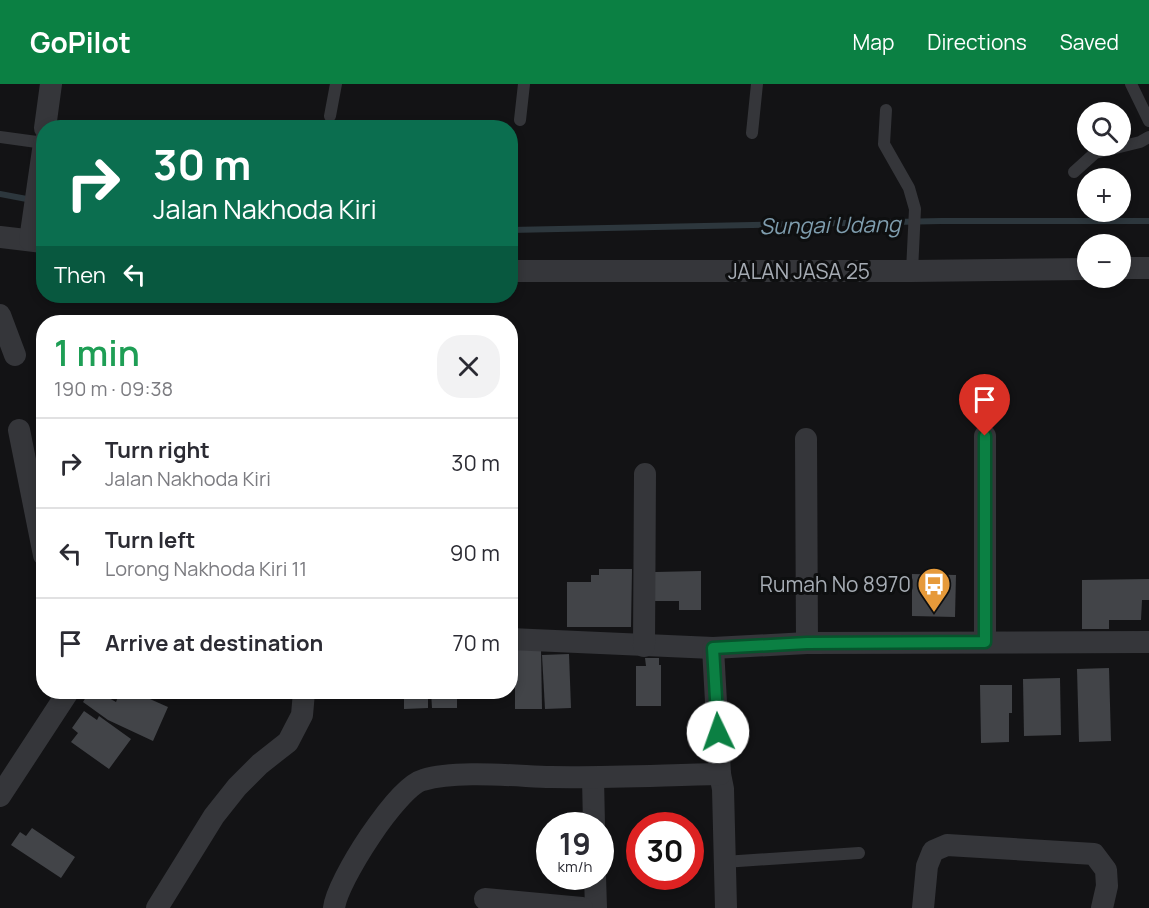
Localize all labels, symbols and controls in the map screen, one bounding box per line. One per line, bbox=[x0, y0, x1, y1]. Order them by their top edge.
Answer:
text: GoPilot bbox=[30, 23, 131, 61]
text: Map bbox=[853, 28, 894, 56]
text: Directions bbox=[927, 28, 1027, 56]
text: Saved bbox=[1060, 28, 1119, 56]
map controls bbox=[1077, 102, 1131, 288]
button: search bbox=[1077, 102, 1131, 156]
text: 30 m bbox=[153, 135, 251, 193]
icon: right bbox=[54, 144, 132, 222]
button: + bbox=[1077, 168, 1131, 222]
text: Jalan Nakhoda Kiri bbox=[153, 190, 377, 227]
water label: Sungai Udang bbox=[759, 209, 903, 241]
button: − bbox=[1077, 234, 1131, 288]
street label: JALAN JASA 25 bbox=[728, 257, 870, 285]
icon: left bbox=[118, 258, 151, 291]
text: Then bbox=[54, 260, 106, 290]
text: 1 min bbox=[54, 328, 140, 377]
button: close bbox=[437, 335, 500, 398]
pin bbox=[959, 374, 1010, 436]
text: 190 m · 09:38 bbox=[54, 375, 173, 402]
icon: arrive bbox=[968, 383, 1001, 416]
text: Turn right bbox=[105, 435, 210, 465]
icon: right bbox=[54, 447, 87, 480]
text: 30 m bbox=[451, 448, 500, 478]
text: Jalan Nakhoda Kiri bbox=[105, 465, 271, 492]
text: Turn left bbox=[105, 525, 195, 555]
icon: left bbox=[54, 537, 87, 570]
text: 90 m bbox=[450, 538, 500, 568]
text: Lorong Nakhoda Kiri 11 bbox=[105, 555, 307, 582]
bus stop icon: Rumah No 8970 bbox=[916, 566, 952, 613]
place label: Rumah No 8970 bbox=[760, 570, 911, 598]
icon: arrive bbox=[54, 627, 87, 660]
text: Arrive at destination bbox=[105, 628, 323, 658]
text: 70 m bbox=[452, 628, 500, 658]
position arrow bbox=[686, 700, 750, 764]
speed limit sign: 30 bbox=[626, 812, 704, 890]
text: 19 bbox=[559, 823, 591, 864]
text: km/h bbox=[558, 856, 592, 877]

